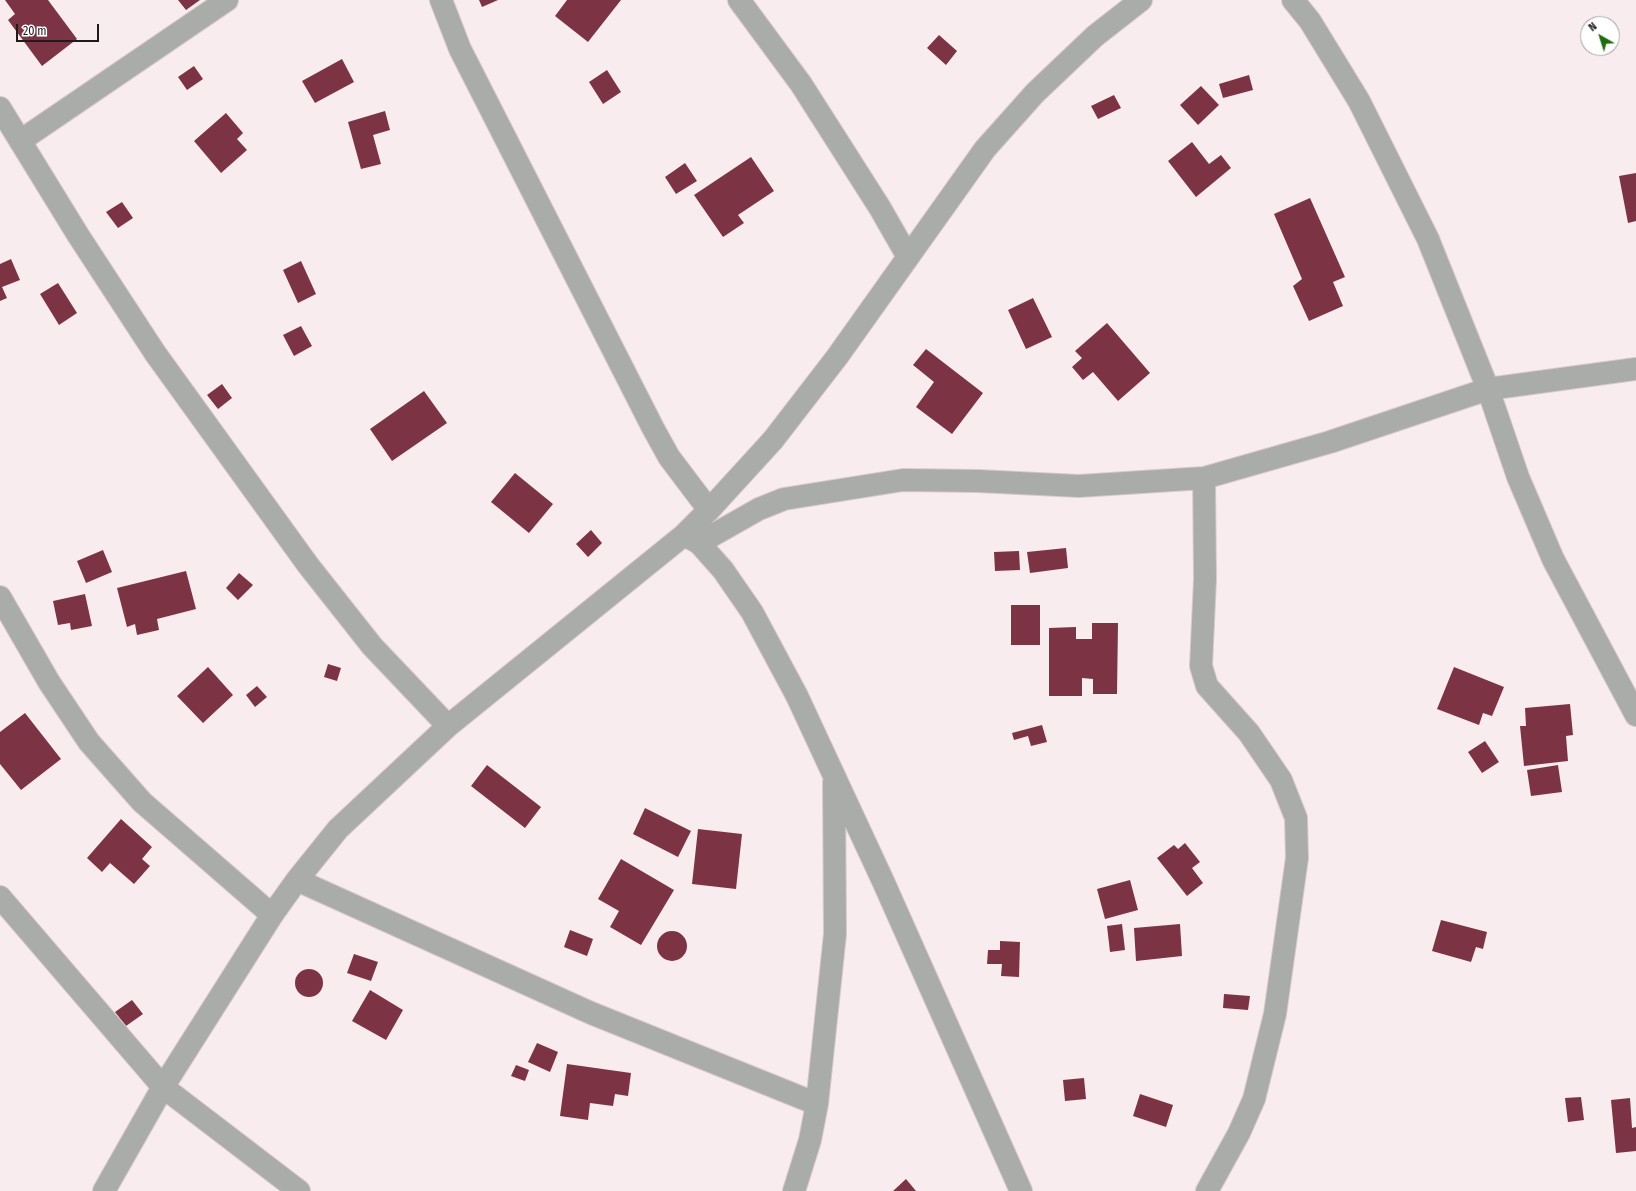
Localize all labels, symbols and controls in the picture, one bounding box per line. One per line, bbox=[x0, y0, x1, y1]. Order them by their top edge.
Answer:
scale bar bbox=[18, 16, 101, 42]
north arrow bbox=[1580, 16, 1620, 56]
text: N bbox=[1586, 20, 1599, 34]
text: 20 m bbox=[23, 24, 47, 38]

